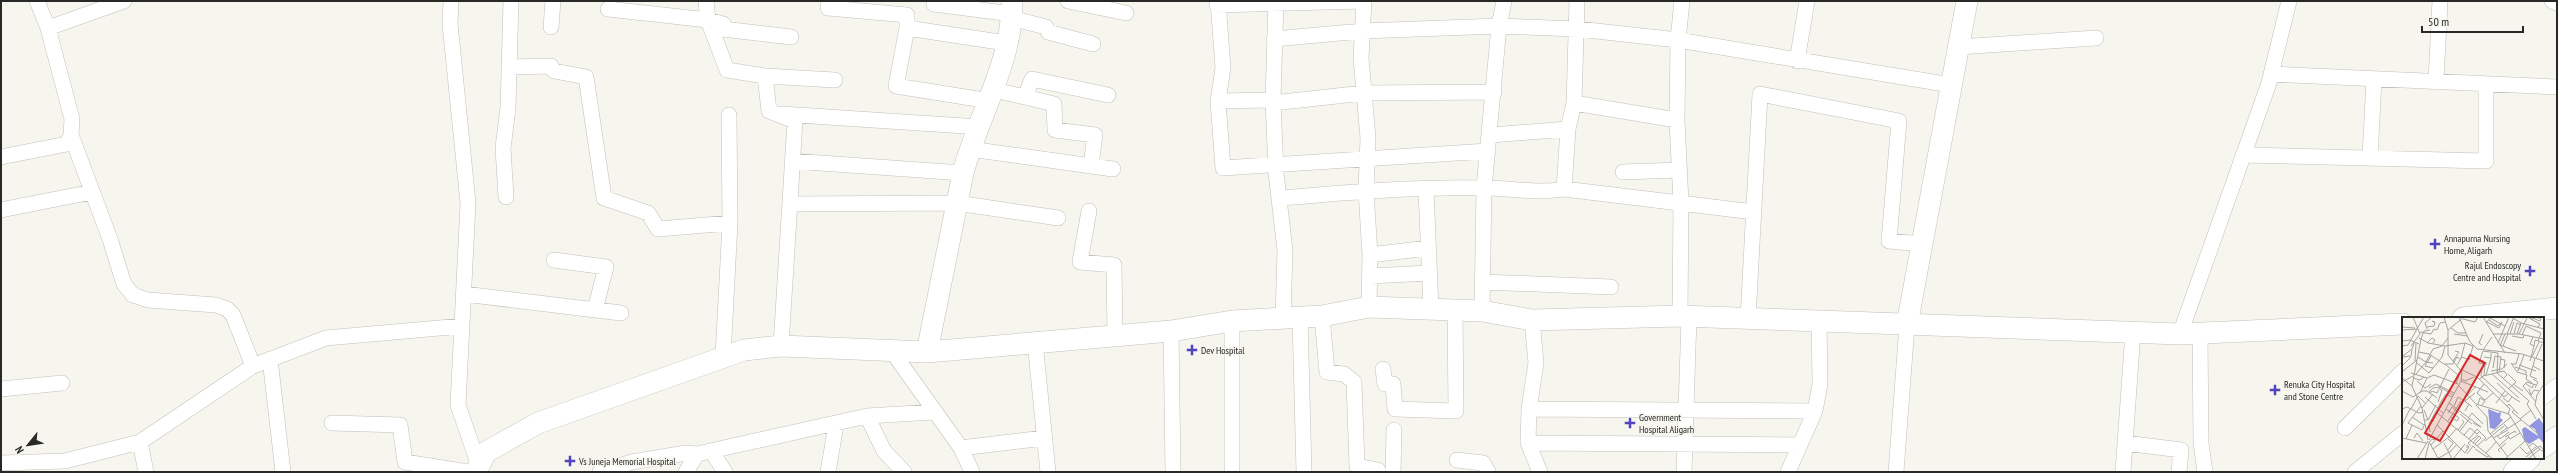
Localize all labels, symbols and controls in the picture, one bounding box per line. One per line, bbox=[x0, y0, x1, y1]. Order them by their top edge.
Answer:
scale bar bbox=[2422, 8, 2523, 34]
text: 50 m bbox=[2428, 14, 2449, 29]
place label: Annapurna Nursing Home, Aligarh bbox=[2444, 232, 2510, 257]
marker: Annapurna Nursing Home, Aligarh bbox=[2429, 238, 2441, 250]
place label: Rajul Endoscopy Centre and Hospital bbox=[2453, 259, 2522, 284]
marker: Rajul Endoscopy Centre and Hospital bbox=[2524, 265, 2536, 277]
inset map bbox=[2402, 317, 2544, 459]
marker: Dev Hospital bbox=[1186, 344, 1198, 356]
place label: Dev Hospital bbox=[1201, 344, 1245, 357]
place label: Renuka City Hospital and Stone Centre bbox=[2284, 378, 2356, 403]
marker: Renuka City Hospital and Stone Centre bbox=[2269, 384, 2281, 396]
place label: Government Hospital Aligarh bbox=[1639, 411, 1694, 436]
marker: Government Hospital Aligarh bbox=[1624, 417, 1636, 429]
north arrow bbox=[8, 425, 48, 465]
text: N bbox=[12, 444, 27, 456]
marker: Vs Juneja Memorial Hospital bbox=[564, 455, 576, 467]
place label: Vs Juneja Memorial Hospital bbox=[578, 455, 676, 468]

